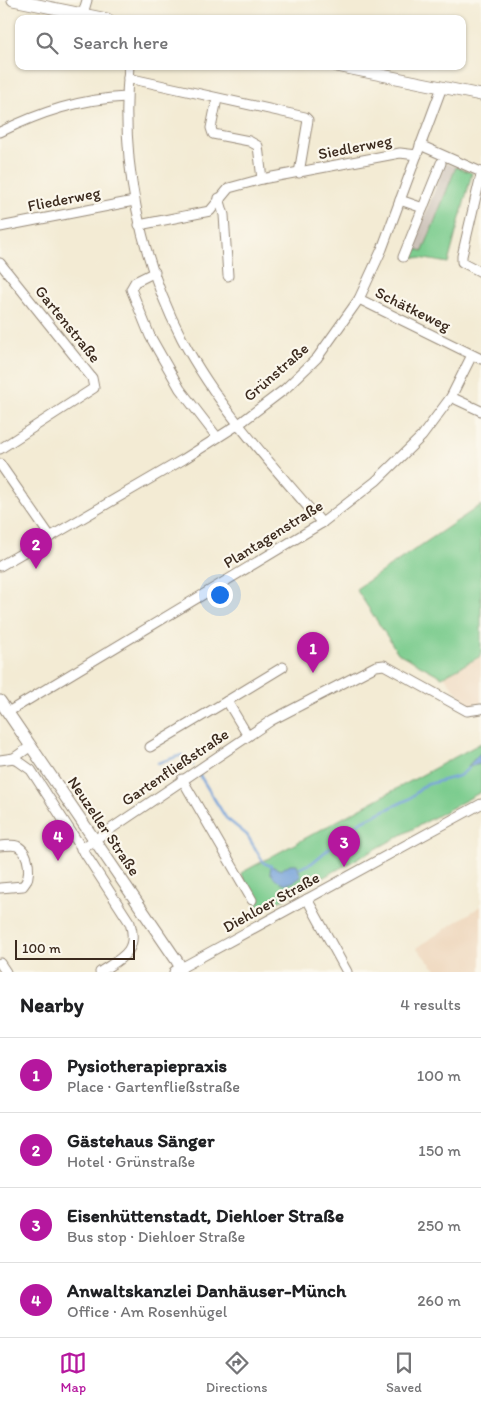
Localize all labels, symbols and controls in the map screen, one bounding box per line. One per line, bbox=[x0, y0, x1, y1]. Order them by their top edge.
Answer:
search box bbox=[15, 15, 466, 70]
icon: search bbox=[33, 29, 61, 57]
text: Search here bbox=[73, 31, 168, 54]
street label: Siedlerweg bbox=[316, 130, 394, 163]
street label: Fliederweg bbox=[26, 182, 103, 215]
street label: Gartenstraße bbox=[31, 282, 105, 366]
street label: Schätkeweg bbox=[372, 283, 454, 336]
street label: Grünstraße bbox=[240, 339, 312, 405]
street label: Plantagenstraße bbox=[220, 496, 326, 572]
pin: 2 bbox=[20, 528, 52, 569]
your location bbox=[207, 582, 233, 608]
pin: 1 bbox=[297, 632, 329, 673]
street label: Gartenfließstraße bbox=[118, 724, 232, 810]
street label: Neuzeller Straße bbox=[64, 773, 144, 879]
pin: 4 bbox=[42, 820, 74, 861]
pin: 3 bbox=[328, 826, 360, 867]
street label: Diehloer Straße bbox=[219, 867, 323, 936]
scale bar bbox=[15, 937, 135, 960]
text: 100 m bbox=[22, 940, 61, 957]
text: Nearby bbox=[20, 992, 84, 1017]
text: 4 results bbox=[400, 995, 461, 1014]
text: Pysiotherapiepraxis bbox=[67, 1054, 227, 1077]
text: 1 bbox=[32, 1066, 40, 1085]
text: 100 m bbox=[417, 1066, 461, 1085]
text: Place · Gartenfließstraße bbox=[67, 1077, 240, 1096]
text: Gästehaus Sänger bbox=[67, 1129, 214, 1152]
text: 2 bbox=[32, 1141, 40, 1160]
text: 150 m bbox=[418, 1141, 461, 1160]
text: Hotel · Grünstraße bbox=[67, 1152, 195, 1171]
text: Eisenhüttenstadt, Diehloer Straße bbox=[67, 1204, 344, 1227]
text: 3 bbox=[32, 1216, 40, 1235]
text: 250 m bbox=[417, 1216, 461, 1235]
text: Bus stop · Diehloer Straße bbox=[67, 1227, 245, 1246]
text: Anwaltskanzlei Danhäuser-Münch bbox=[67, 1279, 346, 1302]
text: 4 bbox=[31, 1291, 41, 1310]
text: 260 m bbox=[417, 1291, 461, 1310]
text: Office · Am Rosenhügel bbox=[67, 1302, 227, 1321]
tab: Map bbox=[59, 1349, 87, 1396]
tab: Directions bbox=[206, 1349, 267, 1396]
tab: Saved bbox=[386, 1349, 422, 1396]

